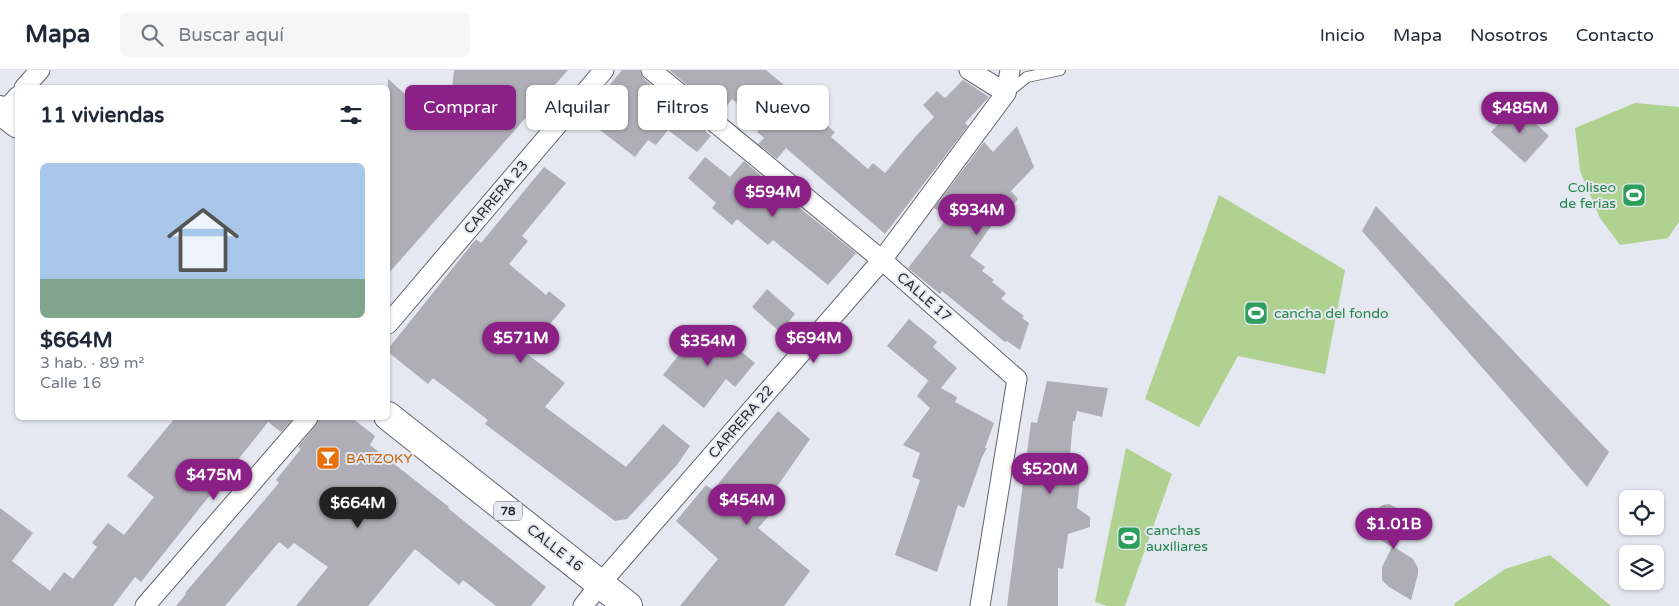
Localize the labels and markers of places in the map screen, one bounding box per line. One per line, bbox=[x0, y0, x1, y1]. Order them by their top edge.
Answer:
pin: $485M bbox=[1485, 92, 1555, 134]
pin: $594M bbox=[738, 176, 808, 218]
place label: Coliseo de ferias bbox=[1559, 179, 1616, 212]
sports icon: Coliseo de ferias bbox=[1621, 182, 1647, 208]
pin: $934M bbox=[942, 194, 1012, 236]
sports icon: cancha del fondo bbox=[1243, 300, 1269, 326]
place label: cancha del fondo bbox=[1274, 305, 1389, 322]
pin: $571M bbox=[486, 322, 556, 364]
pin: $694M bbox=[779, 322, 849, 364]
pin: $354M bbox=[673, 324, 743, 367]
bar icon: BATZOKY bbox=[315, 445, 341, 471]
place label: BATZOKY bbox=[346, 450, 412, 467]
pin: $520M bbox=[1015, 452, 1085, 495]
pin: $475M bbox=[179, 458, 249, 501]
pin: $454M bbox=[712, 484, 782, 526]
pin: $664M bbox=[323, 486, 393, 529]
pin: $1.01B bbox=[1353, 508, 1435, 550]
place label: canchas auxiliares bbox=[1146, 522, 1208, 555]
sports icon: canchas auxiliares bbox=[1116, 525, 1142, 551]

